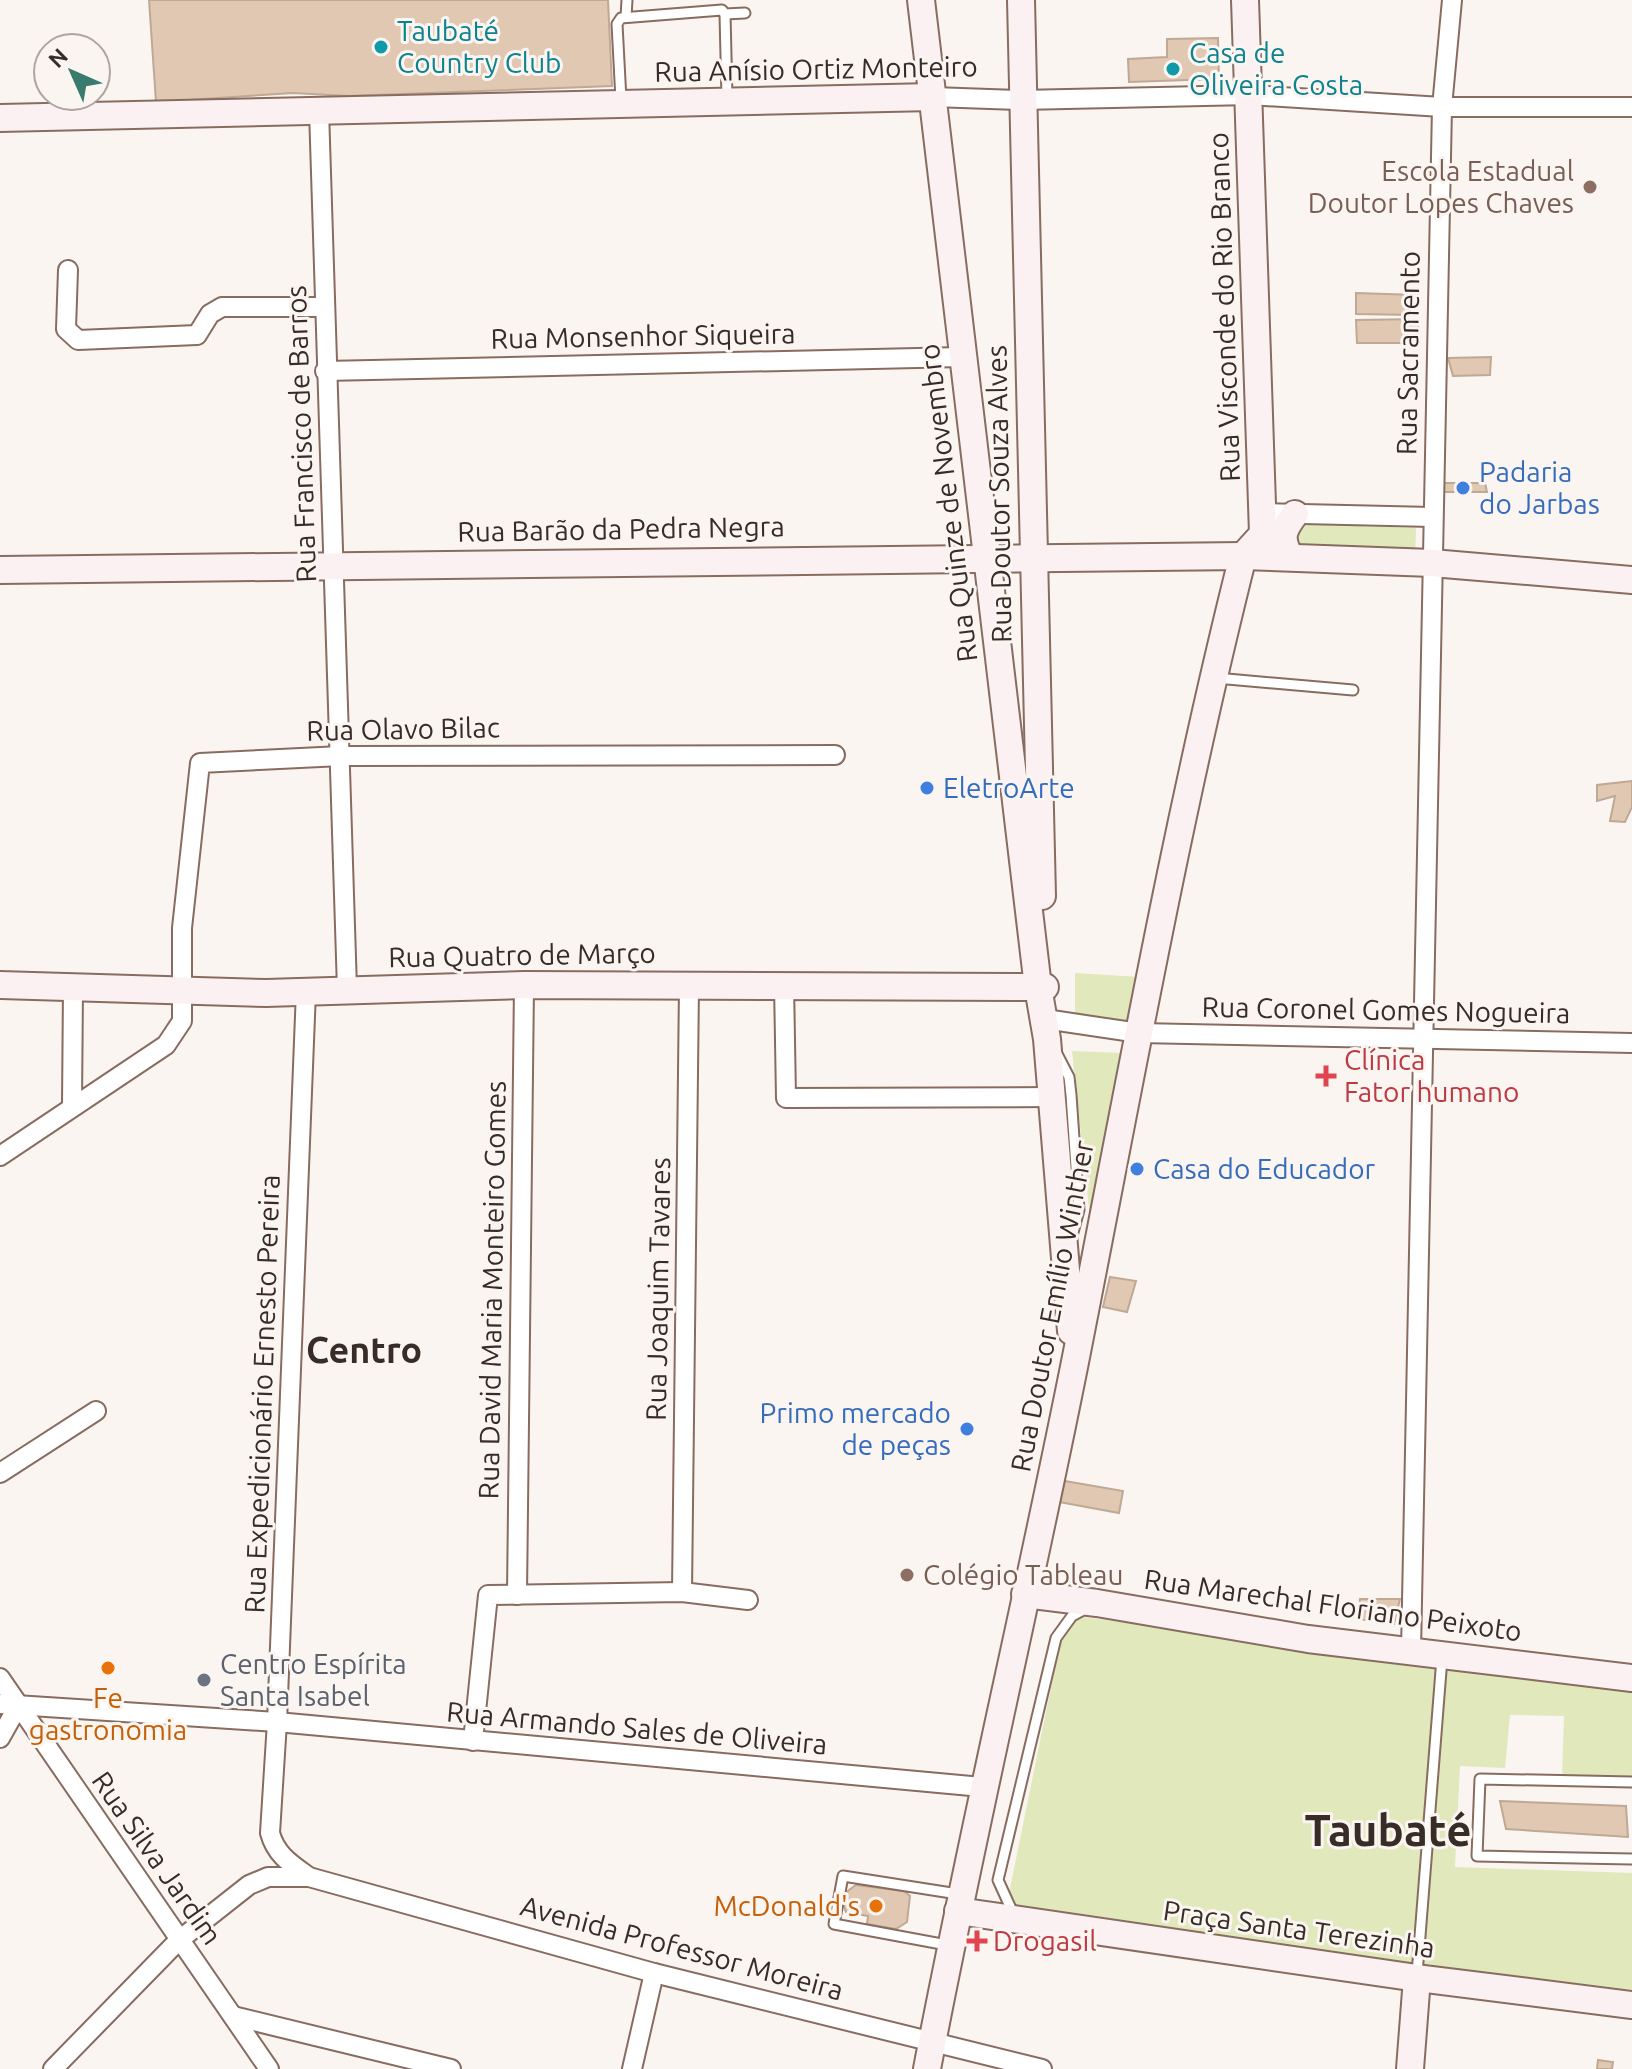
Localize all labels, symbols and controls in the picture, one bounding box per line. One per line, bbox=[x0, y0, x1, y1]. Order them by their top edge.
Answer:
place label: Taubaté Country Club bbox=[397, 15, 562, 78]
north arrow bbox=[32, 32, 112, 112]
place label: Casa de Oliveira Costa bbox=[1189, 37, 1363, 100]
marker: Taubaté Country Club bbox=[372, 38, 390, 56]
text: N bbox=[43, 43, 72, 72]
street label: Rua Anísio Ortiz Monteiro bbox=[654, 50, 978, 87]
marker: Casa de Oliveira Costa bbox=[1164, 60, 1182, 78]
street label: Rua Visconde do Rio Branco bbox=[1202, 132, 1245, 482]
place label: Escola Estadual Doutor Lopes Chaves bbox=[1308, 155, 1574, 218]
marker: Escola Estadual Doutor Lopes Chaves bbox=[1581, 178, 1599, 196]
street label: Rua Sacramento bbox=[1390, 251, 1425, 455]
street label: Rua Francisco de Barros bbox=[280, 285, 321, 583]
street label: Rua Monsenhor Siqueira bbox=[490, 317, 796, 354]
street label: Rua Quinze de Novembro bbox=[913, 342, 982, 664]
street label: Rua Doutor Souza Alves bbox=[980, 345, 1017, 643]
place label: Padaria do Jarbas bbox=[1479, 456, 1600, 519]
marker: Padaria do Jarbas bbox=[1454, 479, 1472, 497]
street label: Rua Barão da Pedra Negra bbox=[457, 510, 785, 547]
street label: Rua Olavo Bilac bbox=[306, 711, 500, 746]
place label: EletroArte bbox=[943, 772, 1075, 803]
marker: EletroArte bbox=[918, 779, 936, 797]
street label: Rua Quatro de Março bbox=[388, 937, 656, 972]
street label: Rua Coronel Gomes Nogueira bbox=[1201, 991, 1571, 1028]
place label: Clínica Fator humano bbox=[1344, 1044, 1519, 1107]
marker: Clínica Fator humano bbox=[1315, 1065, 1337, 1087]
street label: Rua David Maria Monteiro Gomes bbox=[472, 1080, 511, 1500]
street label: Rua Doutor Emílio Winther bbox=[1004, 1137, 1099, 1474]
place label: Casa do Educador bbox=[1153, 1153, 1376, 1184]
street label: Rua Joaquim Tavares bbox=[640, 1157, 675, 1421]
marker: Casa do Educador bbox=[1128, 1160, 1146, 1178]
street label: Rua Expedicionário Ernesto Pereira bbox=[238, 1174, 285, 1614]
district label: Centro bbox=[306, 1329, 422, 1370]
place label: Primo mercado de peças bbox=[760, 1397, 951, 1460]
marker: Primo mercado de peças bbox=[958, 1420, 976, 1438]
place label: Colégio Tableau bbox=[923, 1559, 1123, 1590]
street label: Rua Marechal Floriano Peixoto bbox=[1142, 1563, 1524, 1646]
marker: Colégio Tableau bbox=[898, 1566, 916, 1584]
place label: Centro Espírita Santa Isabel bbox=[220, 1648, 407, 1711]
marker: Fe gastronomia bbox=[99, 1659, 117, 1677]
marker: Centro Espírita Santa Isabel bbox=[195, 1671, 213, 1689]
place label: Fe gastronomia bbox=[29, 1682, 187, 1745]
street label: Rua Armando Sales de Oliveira bbox=[445, 1695, 829, 1760]
street label: Rua Silva Jardim bbox=[86, 1765, 228, 1950]
district label: Taubaté bbox=[1304, 1805, 1472, 1854]
street label: Avenida Professor Moreira bbox=[517, 1889, 847, 2006]
place label: McDonald's bbox=[714, 1890, 860, 1921]
street label: Praça Santa Terezinha bbox=[1161, 1894, 1437, 1963]
marker: McDonald's bbox=[867, 1897, 885, 1915]
place label: Drogasil bbox=[993, 1925, 1097, 1956]
marker: Drogasil bbox=[968, 1932, 986, 1950]

